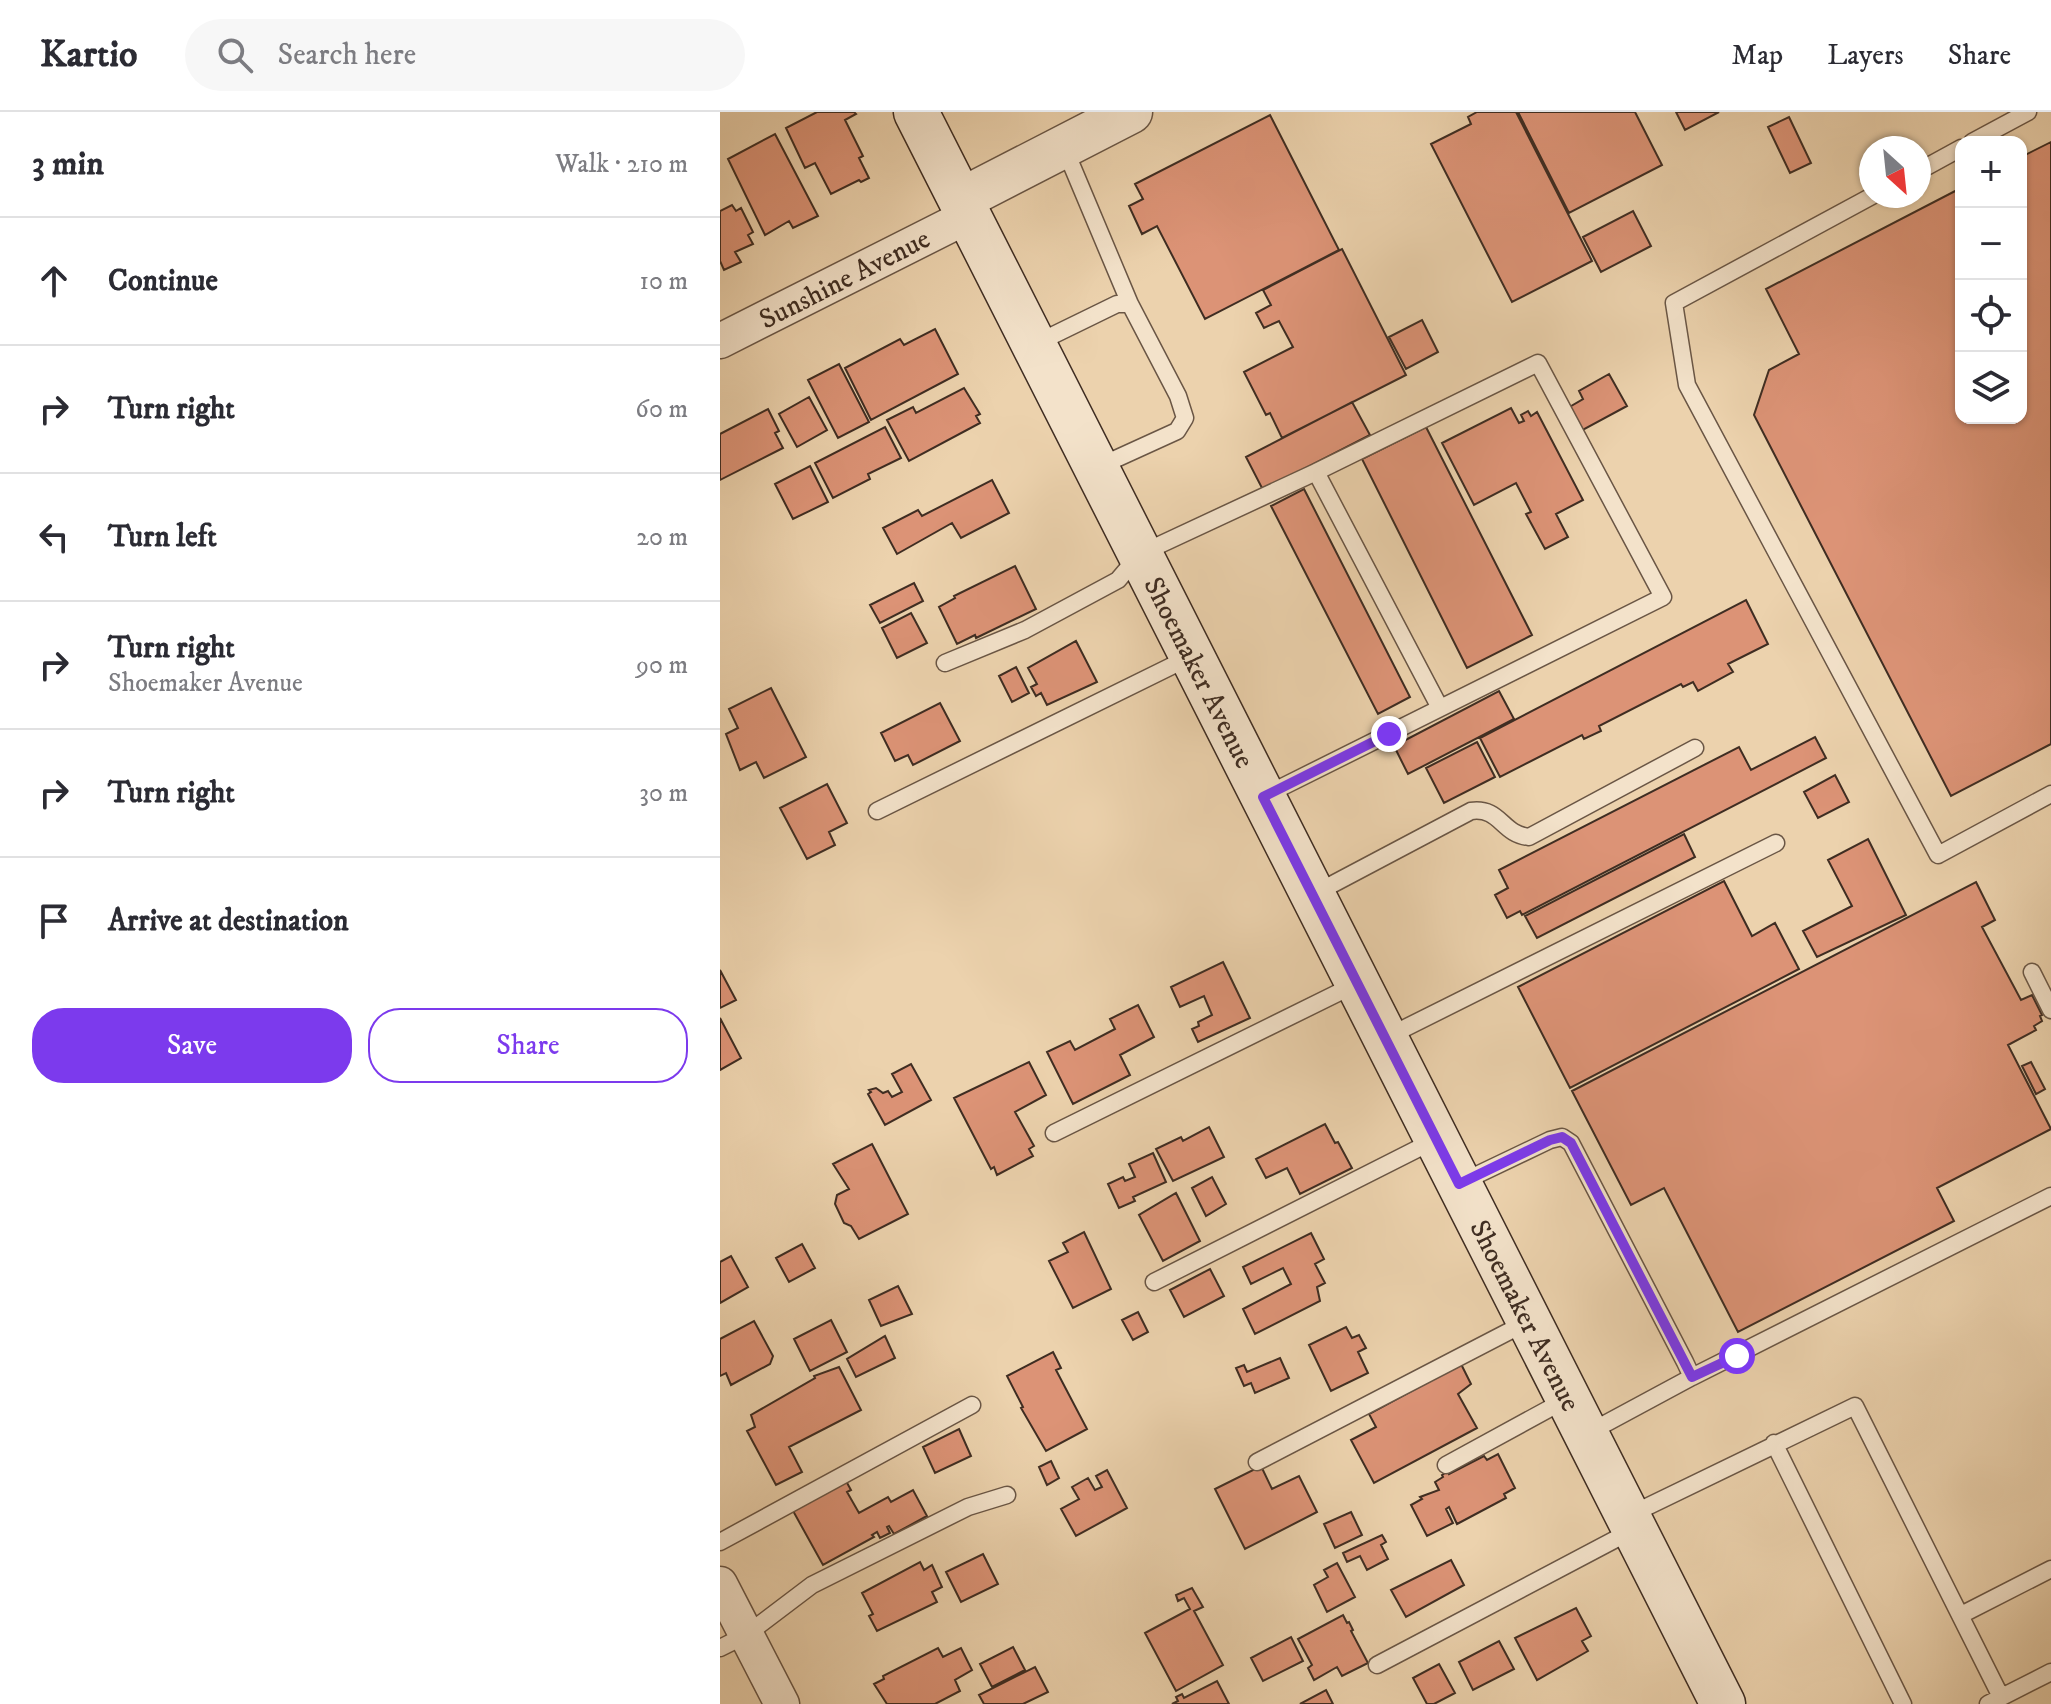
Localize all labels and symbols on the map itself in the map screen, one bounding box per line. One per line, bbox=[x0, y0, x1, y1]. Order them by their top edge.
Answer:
north arrow bbox=[1859, 136, 1931, 208]
street label: Sunshine Avenue bbox=[753, 221, 936, 337]
street label: Shoemaker Avenue bbox=[1135, 571, 1262, 774]
route end bbox=[1371, 716, 1407, 752]
street label: Shoemaker Avenue bbox=[1461, 1214, 1588, 1417]
route start bbox=[1719, 1338, 1755, 1374]

